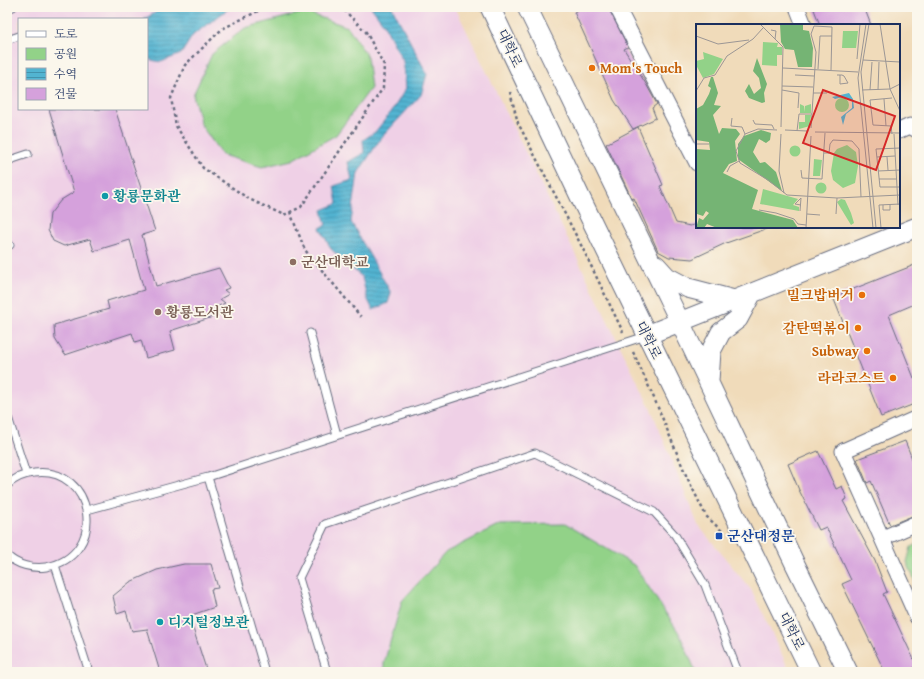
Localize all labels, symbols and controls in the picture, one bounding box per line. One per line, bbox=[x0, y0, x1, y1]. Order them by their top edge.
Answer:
legend bbox=[18, 18, 148, 110]
inset map bbox=[696, 24, 900, 228]
text: 도로 bbox=[54, 25, 78, 42]
street label: 대학로 bbox=[492, 25, 528, 71]
text: 공원 bbox=[54, 45, 77, 62]
place label: Mom's Touch bbox=[600, 58, 683, 78]
marker: Mom's Touch bbox=[587, 63, 597, 73]
text: 수역 bbox=[54, 65, 77, 82]
text: 건물 bbox=[54, 85, 78, 102]
place label: 황룡문화관 bbox=[113, 186, 181, 206]
marker: 황룡문화관 bbox=[100, 191, 110, 201]
place label: 군산대학교 bbox=[301, 252, 369, 272]
marker: 군산대학교 bbox=[288, 257, 298, 267]
place label: 밀크밥버거 bbox=[786, 285, 854, 305]
marker: 밀크밥버거 bbox=[857, 290, 867, 300]
place label: 황룡도서관 bbox=[166, 302, 234, 322]
marker: 황룡도서관 bbox=[153, 307, 163, 317]
street label: 대학로 bbox=[631, 317, 667, 363]
place label: 감탄떡볶이 bbox=[782, 318, 850, 338]
marker: 감탄떡볶이 bbox=[853, 323, 863, 333]
place label: Subway bbox=[812, 341, 860, 361]
marker: Subway bbox=[862, 346, 872, 356]
place label: 라라코스트 bbox=[817, 368, 885, 388]
marker: 라라코스트 bbox=[888, 373, 898, 383]
place label: 군산대정문 bbox=[727, 526, 795, 546]
marker: 군산대정문 bbox=[714, 531, 724, 541]
street label: 대학로 bbox=[774, 608, 810, 654]
place label: 디지털정보관 bbox=[168, 612, 250, 632]
marker: 디지털정보관 bbox=[155, 617, 165, 627]

